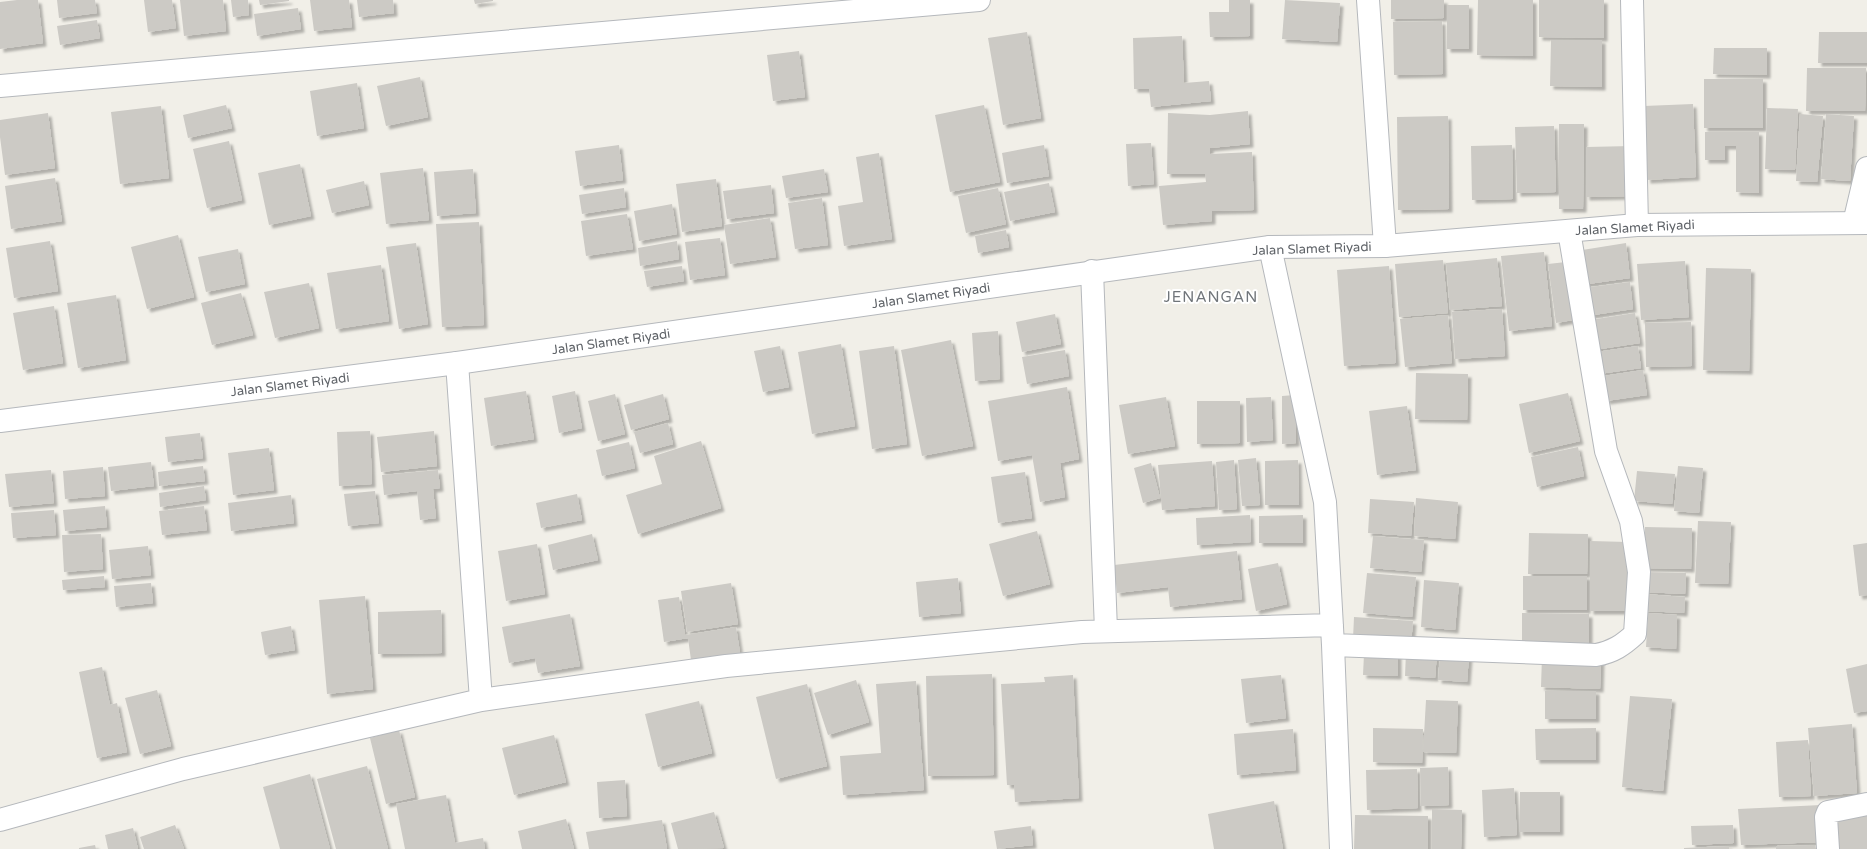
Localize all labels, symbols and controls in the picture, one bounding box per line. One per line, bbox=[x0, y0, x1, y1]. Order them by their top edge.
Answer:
street label: Jalan Slamet Riyadi bbox=[1575, 217, 1695, 239]
street label: Jalan Slamet Riyadi bbox=[1252, 239, 1372, 259]
street label: Jalan Slamet Riyadi bbox=[871, 280, 991, 312]
district label: JENANGAN bbox=[1164, 288, 1258, 306]
street label: Jalan Slamet Riyadi bbox=[551, 326, 671, 358]
street label: Jalan Slamet Riyadi bbox=[230, 370, 350, 400]

